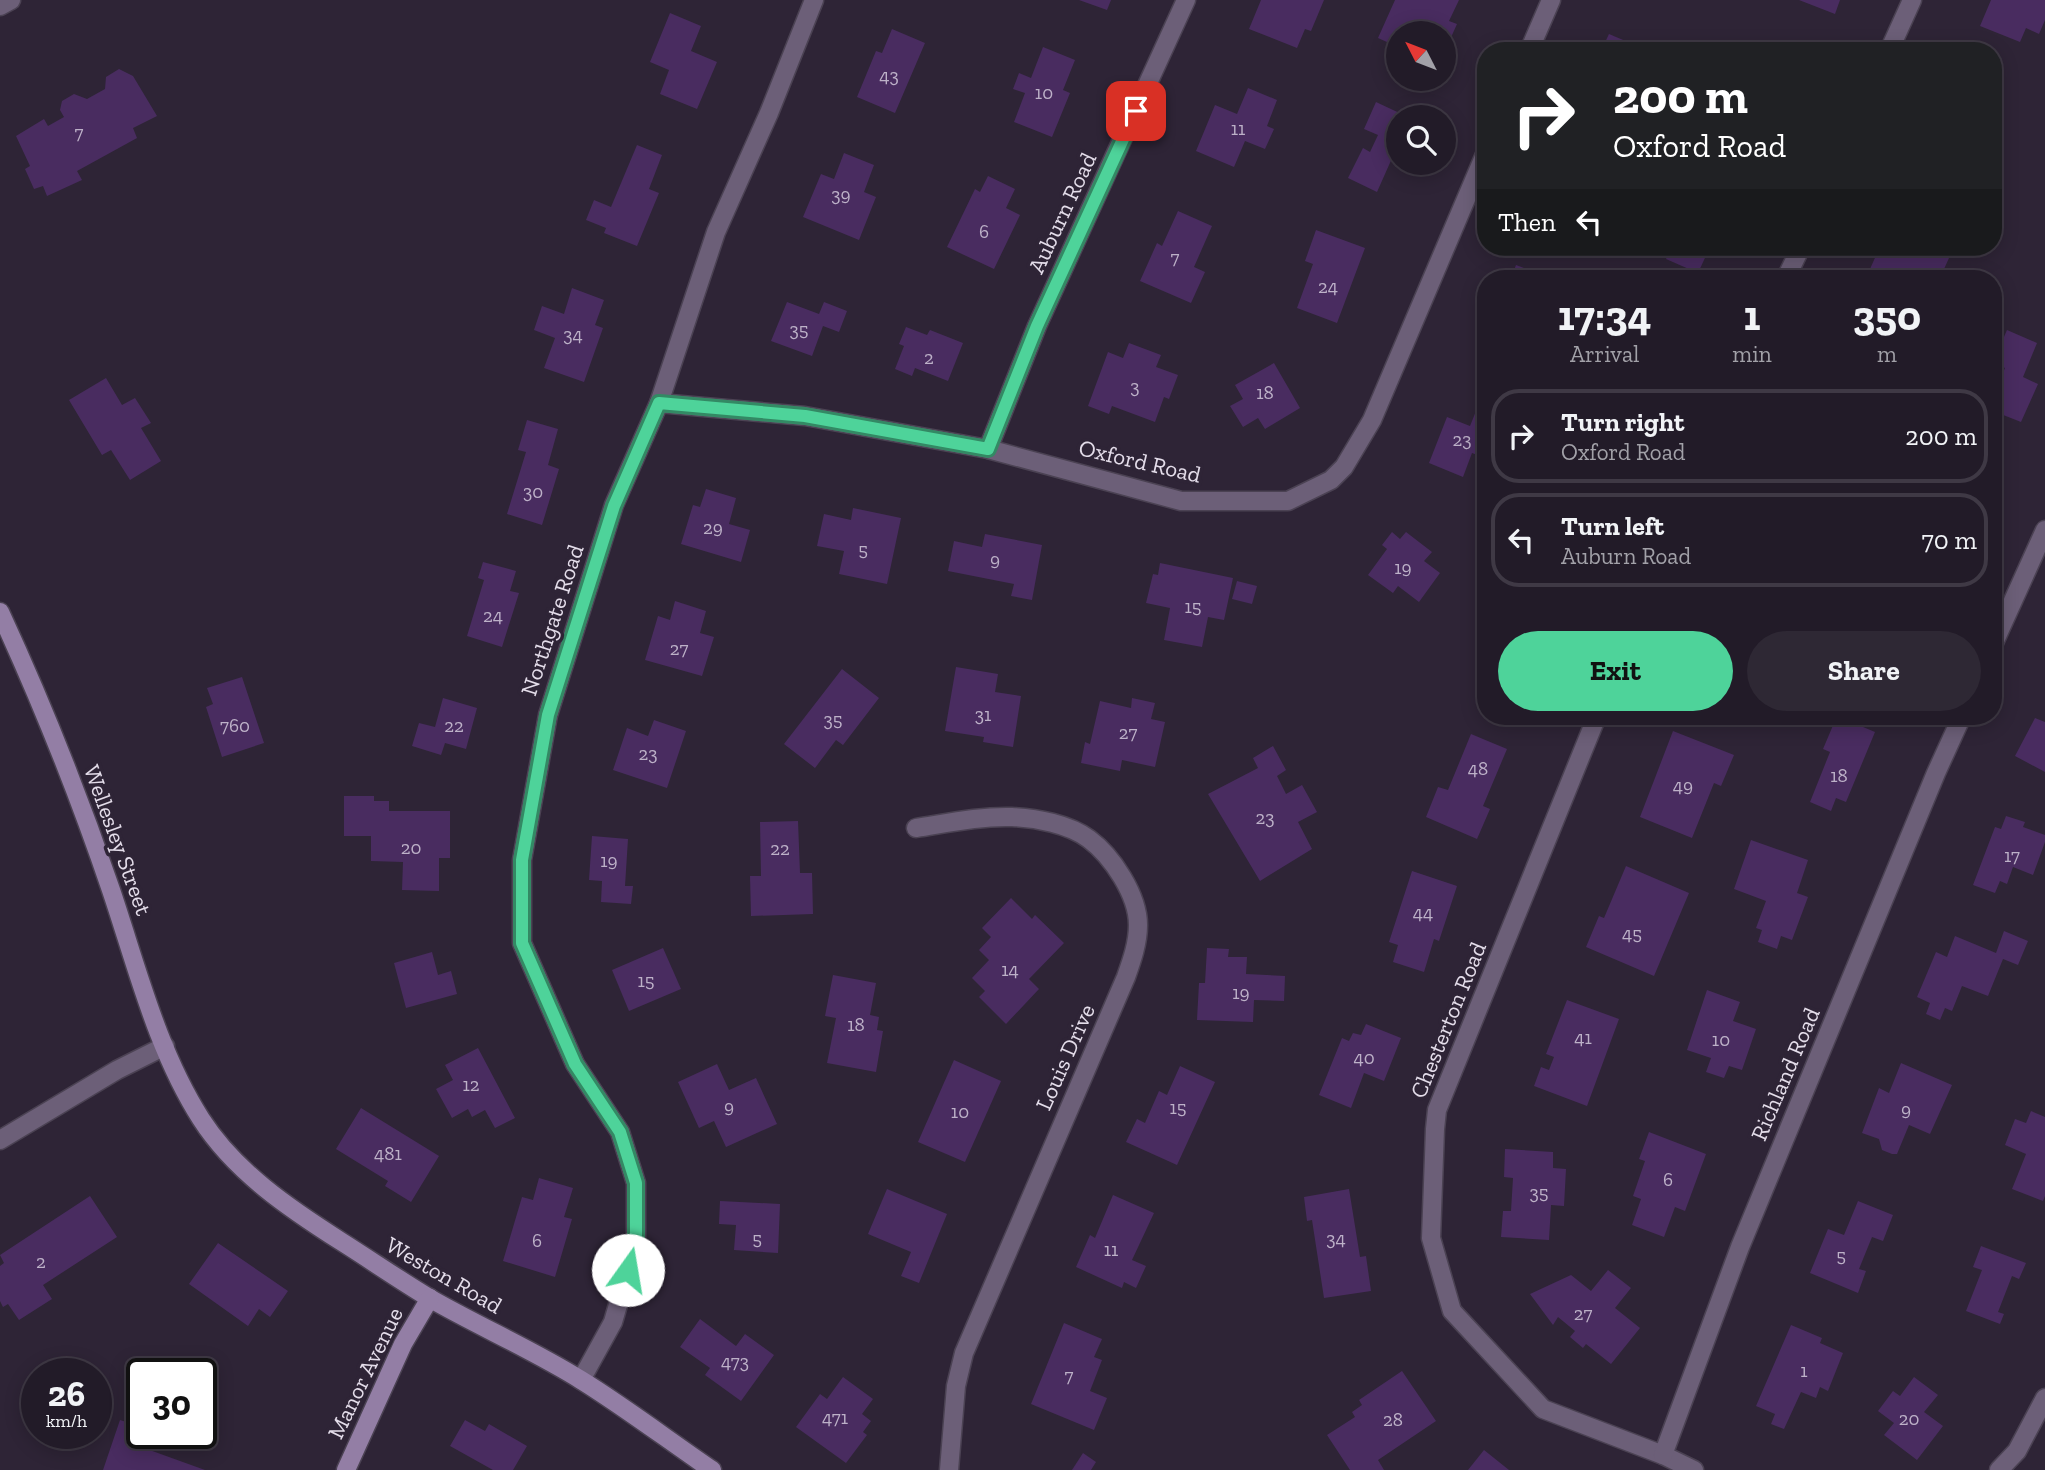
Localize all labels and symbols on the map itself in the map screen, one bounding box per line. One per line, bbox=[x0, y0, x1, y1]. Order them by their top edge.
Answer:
north arrow bbox=[1386, 21, 1456, 91]
house number: 43 bbox=[879, 64, 899, 87]
house number: 10 bbox=[1035, 81, 1053, 104]
pin bbox=[1106, 81, 1166, 141]
house number: 11 bbox=[1231, 117, 1245, 140]
house number: 7 bbox=[75, 121, 84, 144]
street label: Auburn Road bbox=[1022, 148, 1102, 278]
house number: 39 bbox=[831, 183, 851, 206]
house number: 6 bbox=[979, 220, 989, 243]
house number: 7 bbox=[1171, 246, 1180, 269]
house number: 24 bbox=[1318, 275, 1338, 298]
house number: 35 bbox=[789, 318, 809, 341]
house number: 34 bbox=[563, 323, 583, 346]
house number: 2 bbox=[924, 346, 934, 369]
house number: 3 bbox=[1130, 375, 1140, 398]
house number: 18 bbox=[1256, 381, 1274, 404]
house number: 23 bbox=[1452, 428, 1472, 451]
street label: Oxford Road bbox=[1076, 433, 1204, 489]
house number: 30 bbox=[523, 480, 543, 503]
house number: 29 bbox=[703, 516, 723, 539]
house number: 5 bbox=[858, 538, 868, 561]
street label: Northgate Road bbox=[514, 541, 590, 699]
house number: 9 bbox=[990, 548, 1000, 571]
house number: 19 bbox=[1394, 556, 1412, 579]
house number: 15 bbox=[1184, 595, 1202, 618]
house number: 24 bbox=[483, 604, 503, 627]
house number: 27 bbox=[670, 637, 688, 660]
house number: 31 bbox=[975, 703, 991, 726]
house number: 35 bbox=[823, 708, 843, 731]
house number: 760 bbox=[220, 714, 250, 737]
house number: 22 bbox=[444, 714, 464, 737]
house number: 27 bbox=[1119, 721, 1137, 744]
house number: 23 bbox=[638, 742, 658, 765]
house number: 48 bbox=[1468, 757, 1488, 780]
street label: Wellesley Street bbox=[78, 761, 158, 919]
house number: 18 bbox=[1830, 764, 1848, 787]
house number: 49 bbox=[1673, 774, 1693, 797]
house number: 23 bbox=[1255, 806, 1275, 829]
house number: 20 bbox=[401, 836, 421, 859]
house number: 22 bbox=[770, 837, 790, 860]
house number: 17 bbox=[2004, 844, 2020, 867]
house number: 19 bbox=[600, 849, 618, 872]
house number: 44 bbox=[1413, 901, 1433, 924]
house number: 45 bbox=[1622, 922, 1642, 945]
street label: Chesterton Road bbox=[1404, 938, 1492, 1102]
house number: 14 bbox=[1001, 958, 1019, 981]
house number: 15 bbox=[637, 969, 655, 992]
house number: 19 bbox=[1232, 981, 1250, 1004]
street label: Louis Drive bbox=[1029, 1000, 1101, 1114]
street label: Richland Road bbox=[1744, 1003, 1826, 1145]
house number: 18 bbox=[847, 1013, 865, 1036]
house number: 41 bbox=[1574, 1026, 1592, 1049]
house number: 10 bbox=[1712, 1028, 1730, 1051]
house number: 40 bbox=[1353, 1046, 1375, 1069]
house number: 12 bbox=[462, 1073, 480, 1096]
house number: 9 bbox=[724, 1095, 734, 1118]
house number: 15 bbox=[1169, 1096, 1187, 1119]
house number: 9 bbox=[1901, 1098, 1911, 1121]
house number: 10 bbox=[951, 1100, 969, 1123]
house number: 481 bbox=[374, 1142, 402, 1165]
house number: 6 bbox=[1663, 1168, 1673, 1191]
house number: 35 bbox=[1529, 1181, 1549, 1204]
house number: 5 bbox=[752, 1227, 762, 1250]
house number: 34 bbox=[1326, 1227, 1346, 1250]
house number: 6 bbox=[532, 1229, 542, 1252]
street label: Weston Road bbox=[381, 1231, 507, 1320]
position arrow bbox=[591, 1233, 665, 1307]
house number: 11 bbox=[1104, 1238, 1118, 1261]
house number: 5 bbox=[1836, 1244, 1846, 1267]
house number: 2 bbox=[36, 1250, 46, 1273]
house number: 27 bbox=[1574, 1302, 1592, 1325]
street label: Manor Avenue bbox=[321, 1303, 409, 1443]
house number: 473 bbox=[721, 1350, 749, 1373]
speed limit sign: 30 bbox=[126, 1358, 217, 1449]
house number: 1 bbox=[1800, 1359, 1808, 1382]
house number: 7 bbox=[1065, 1364, 1074, 1387]
house number: 471 bbox=[822, 1406, 848, 1429]
house number: 20 bbox=[1899, 1407, 1919, 1430]
house number: 28 bbox=[1383, 1408, 1403, 1431]

